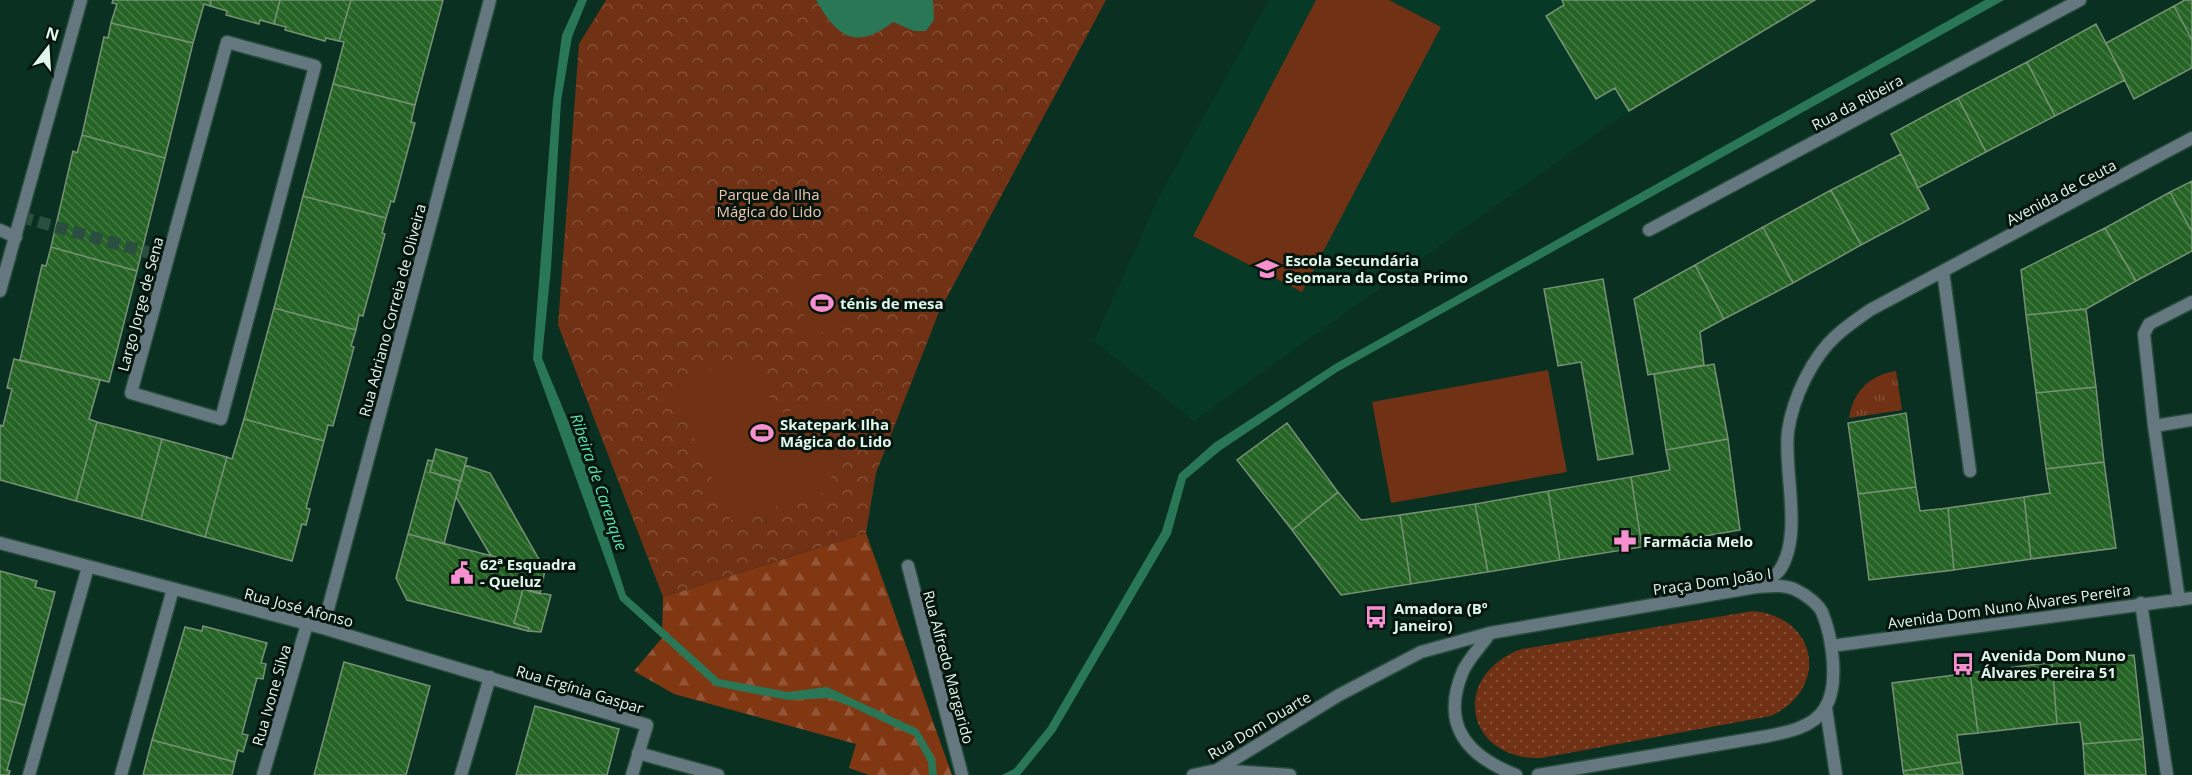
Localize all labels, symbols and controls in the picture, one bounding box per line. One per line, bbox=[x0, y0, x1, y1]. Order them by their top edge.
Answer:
north arrow bbox=[18, 18, 78, 78]
text: N bbox=[43, 21, 62, 46]
street label: Rua da Ribeira bbox=[1808, 69, 1906, 135]
street label: Avenida de Ceuta bbox=[2002, 155, 2120, 229]
park label: Parque da Ilha Mágica do Lido bbox=[716, 184, 822, 221]
street label: Rua Adriano Correia de Oliveira bbox=[354, 201, 430, 419]
street label: Largo Jorge de Sena bbox=[112, 234, 168, 374]
place label: Escola Secundária Seomara da Costa Primo bbox=[1285, 250, 1468, 287]
school or university icon: Escola Secundária Seomara da Costa Primo bbox=[1254, 256, 1280, 282]
sports icon: ténis de mesa bbox=[809, 290, 835, 316]
place label: ténis de mesa bbox=[840, 293, 944, 313]
water label: Ribeira de Carenque bbox=[565, 410, 633, 554]
place label: Skatepark Ilha Mágica do Lido bbox=[780, 414, 891, 451]
sports icon: Skatepark Ilha Mágica do Lido bbox=[749, 420, 775, 446]
pharmacy icon: Farmácia Melo bbox=[1612, 528, 1638, 554]
place label: Farmácia Melo bbox=[1643, 531, 1753, 551]
place label: 62ª Esquadra - Queluz bbox=[480, 554, 576, 591]
public building icon: 62ª Esquadra - Queluz bbox=[449, 560, 475, 586]
street label: Praça Dom João I bbox=[1652, 563, 1772, 599]
street label: Avenida Dom Nuno Álvares Pereira bbox=[1886, 579, 2132, 633]
street label: Rua José Afonso bbox=[242, 583, 356, 631]
street label: Rua Alfredo Margarido bbox=[919, 588, 979, 746]
place label: Amadora (Bº Janeiro) bbox=[1392, 598, 1488, 635]
bus stop icon: Amadora (Bº Janeiro) bbox=[1363, 604, 1389, 630]
street label: Rua Ivone Silva bbox=[247, 642, 295, 748]
place label: Avenida Dom Nuno Álvares Pereira 51 bbox=[1981, 645, 2126, 682]
bus stop icon: Avenida Dom Nuno Álvares Pereira 51 bbox=[1950, 651, 1976, 677]
street label: Rua Ergínia Gaspar bbox=[514, 660, 646, 718]
street label: Rua Dom Duarte bbox=[1204, 686, 1314, 764]

